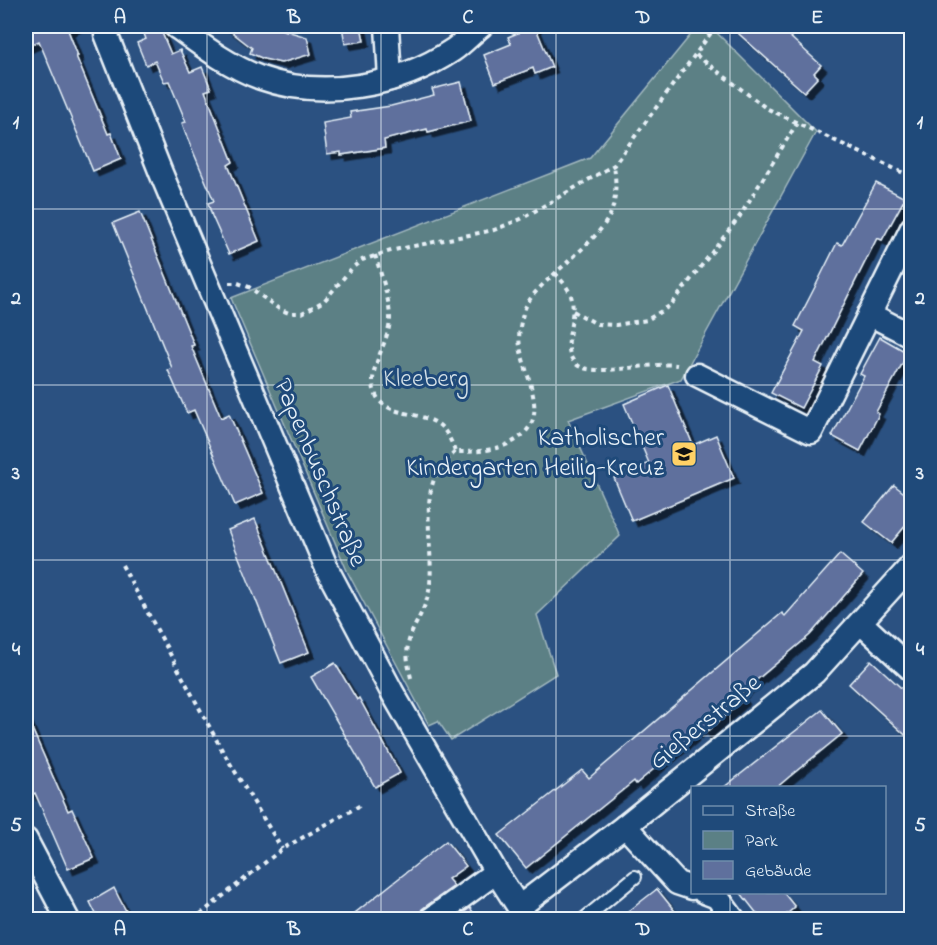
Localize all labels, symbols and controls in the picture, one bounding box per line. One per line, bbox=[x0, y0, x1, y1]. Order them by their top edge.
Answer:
text: A bbox=[114, 4, 126, 33]
text: B bbox=[286, 4, 301, 33]
text: C bbox=[463, 4, 474, 33]
text: D bbox=[635, 4, 650, 33]
text: E bbox=[811, 4, 823, 33]
text: 1 bbox=[13, 109, 20, 138]
text: 1 bbox=[917, 109, 924, 138]
text: 2 bbox=[10, 285, 21, 314]
text: 2 bbox=[914, 285, 925, 314]
park label: Kleeberg bbox=[383, 361, 469, 399]
street label: Papenbuschstraße bbox=[262, 373, 376, 573]
place label: Katholischer Kindergarten Heilig-Kreuz bbox=[406, 420, 665, 488]
school or university icon: Katholischer Kindergarten Heilig-Kreuz bbox=[669, 439, 699, 469]
text: 3 bbox=[11, 460, 20, 489]
text: 3 bbox=[915, 460, 924, 489]
text: 4 bbox=[12, 636, 21, 665]
text: 4 bbox=[916, 636, 925, 665]
street label: Gießerstraße bbox=[641, 665, 771, 780]
legend bbox=[691, 786, 886, 894]
text: Straße bbox=[745, 799, 796, 825]
text: 5 bbox=[10, 812, 22, 841]
text: 5 bbox=[914, 812, 926, 841]
text: Park bbox=[745, 829, 778, 855]
text: Gebäude bbox=[745, 859, 812, 885]
text: A bbox=[114, 916, 126, 945]
text: B bbox=[286, 916, 301, 945]
text: C bbox=[463, 916, 474, 945]
text: D bbox=[635, 916, 650, 945]
text: E bbox=[811, 916, 823, 945]

